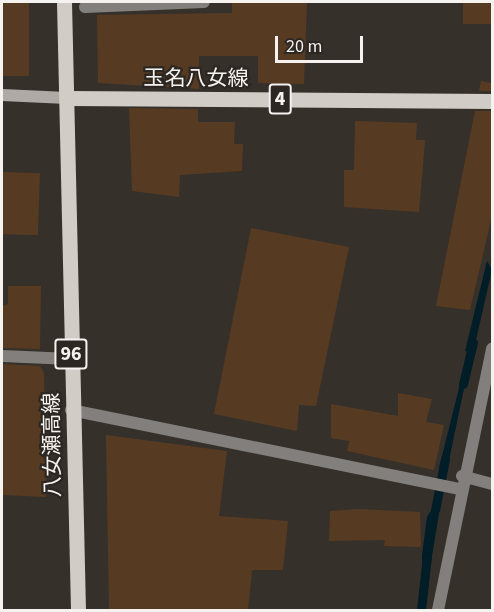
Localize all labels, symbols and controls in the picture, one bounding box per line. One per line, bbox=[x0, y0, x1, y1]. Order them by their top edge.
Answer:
scale bar bbox=[278, 24, 366, 62]
text: 20 m bbox=[286, 34, 322, 59]
street label: 玉名八女線 bbox=[144, 65, 248, 91]
road number: 4 bbox=[268, 82, 292, 116]
road number: 96 bbox=[53, 337, 89, 371]
street label: 八女瀬高線 bbox=[38, 392, 66, 498]

